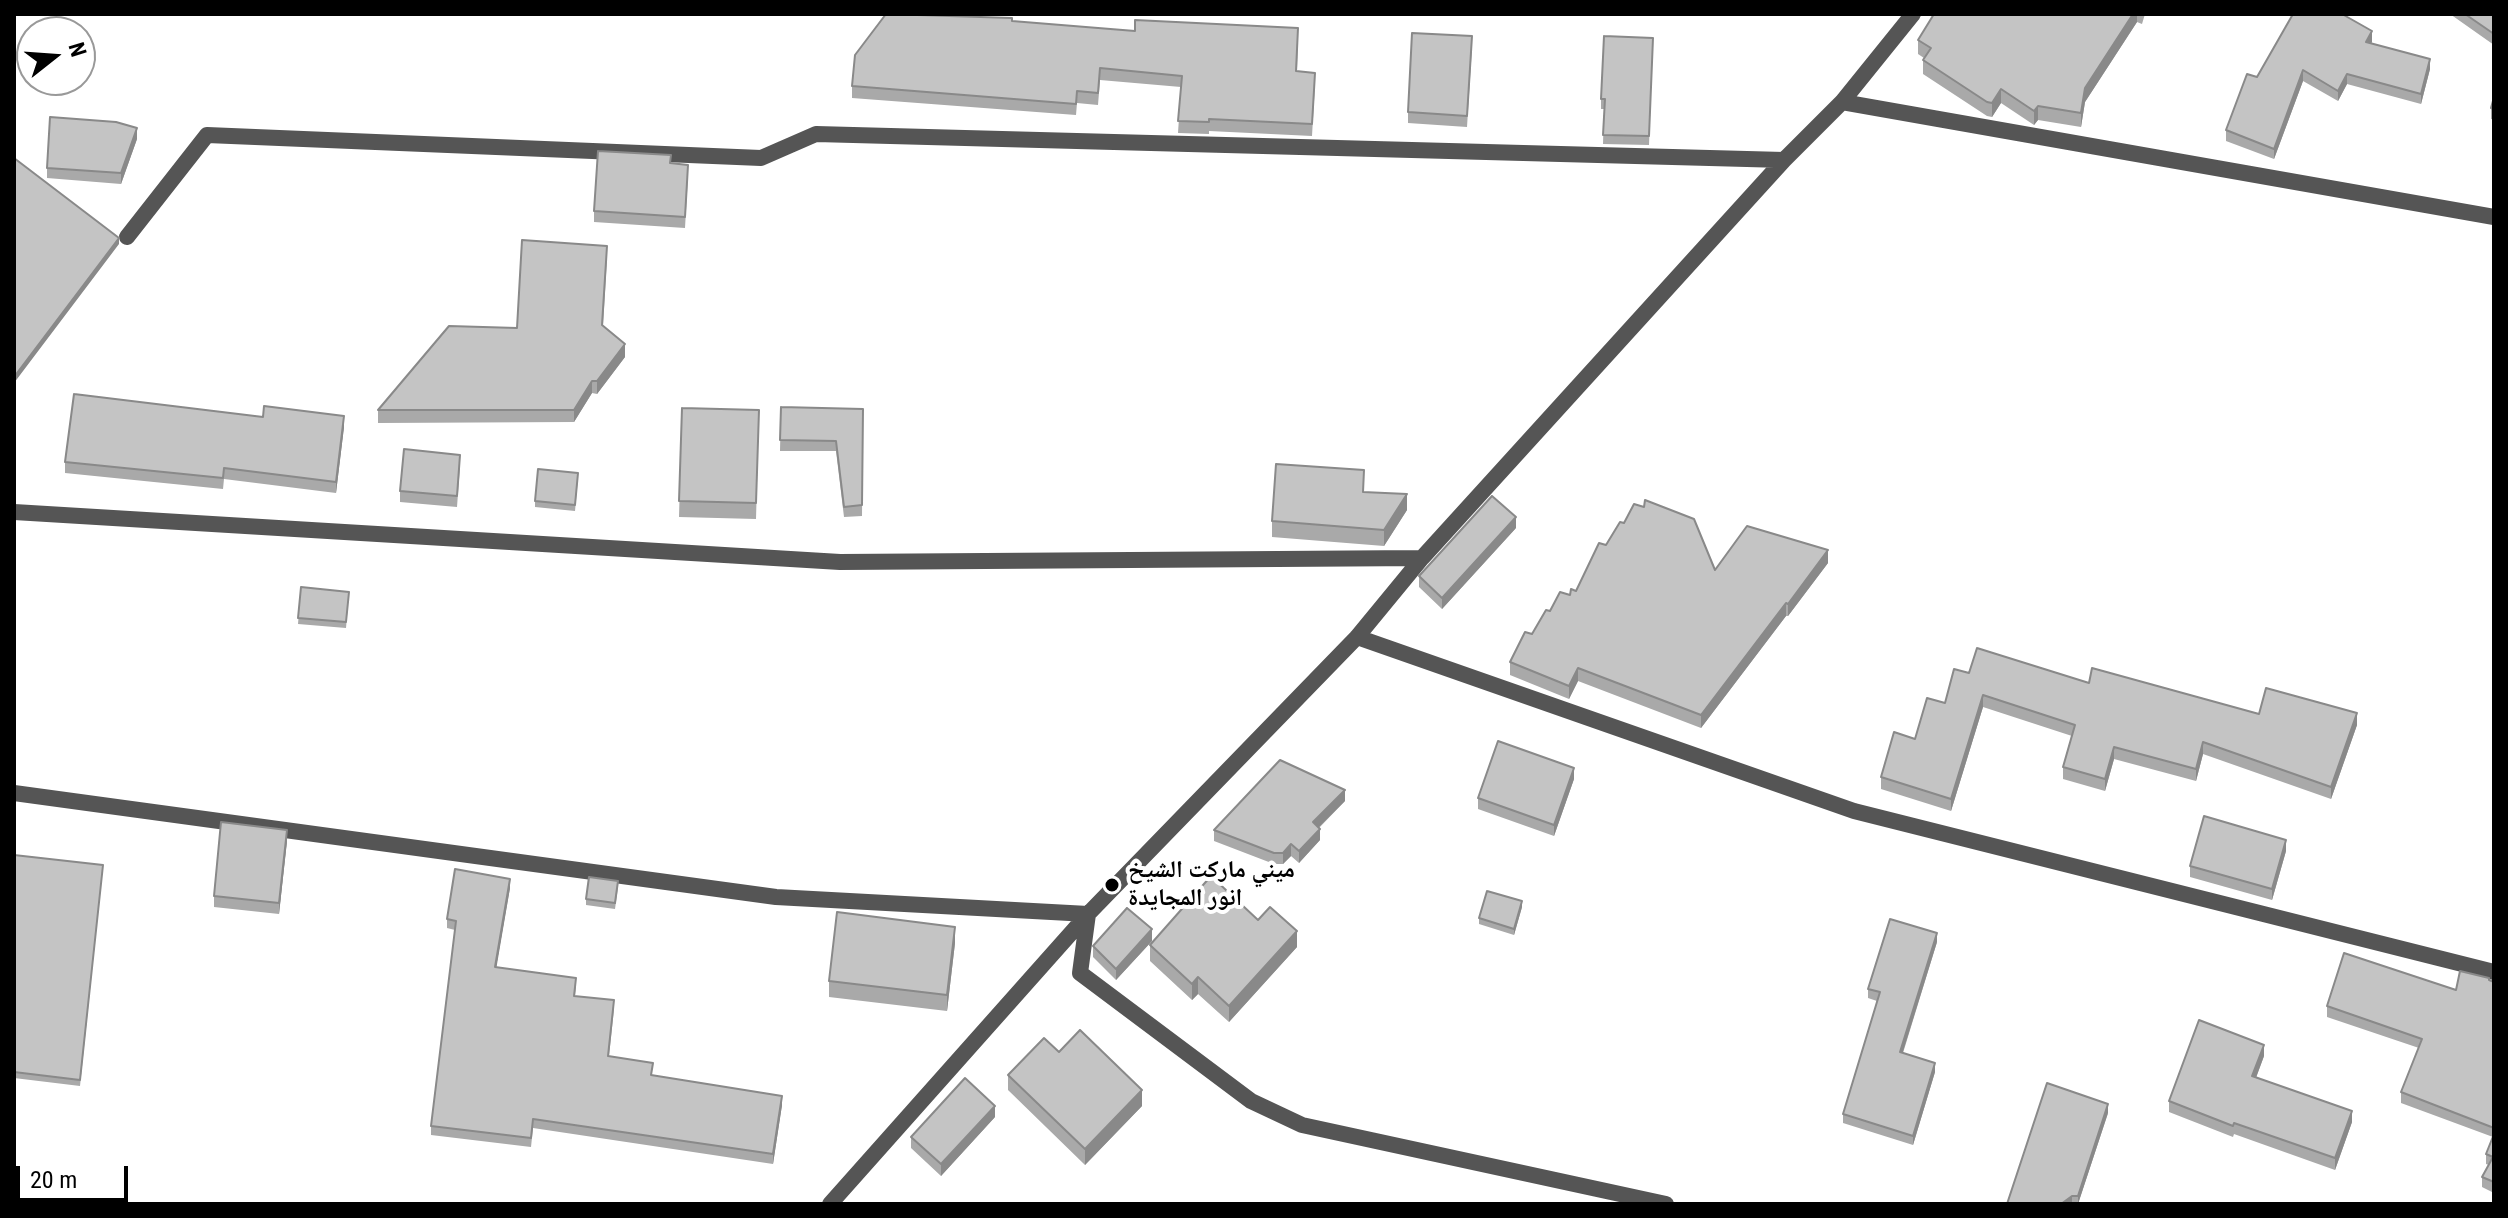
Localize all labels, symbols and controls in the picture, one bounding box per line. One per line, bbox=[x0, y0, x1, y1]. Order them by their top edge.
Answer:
north arrow bbox=[16, 16, 96, 96]
text: N bbox=[64, 39, 91, 60]
place label: ميني ماركت الشيخ انور المجايدة bbox=[1128, 857, 1295, 913]
marker: ميني ماركت الشيخ انور المجايدة bbox=[1103, 876, 1121, 894]
scale bar bbox=[20, 1150, 132, 1200]
text: 20 m bbox=[30, 1166, 77, 1194]

